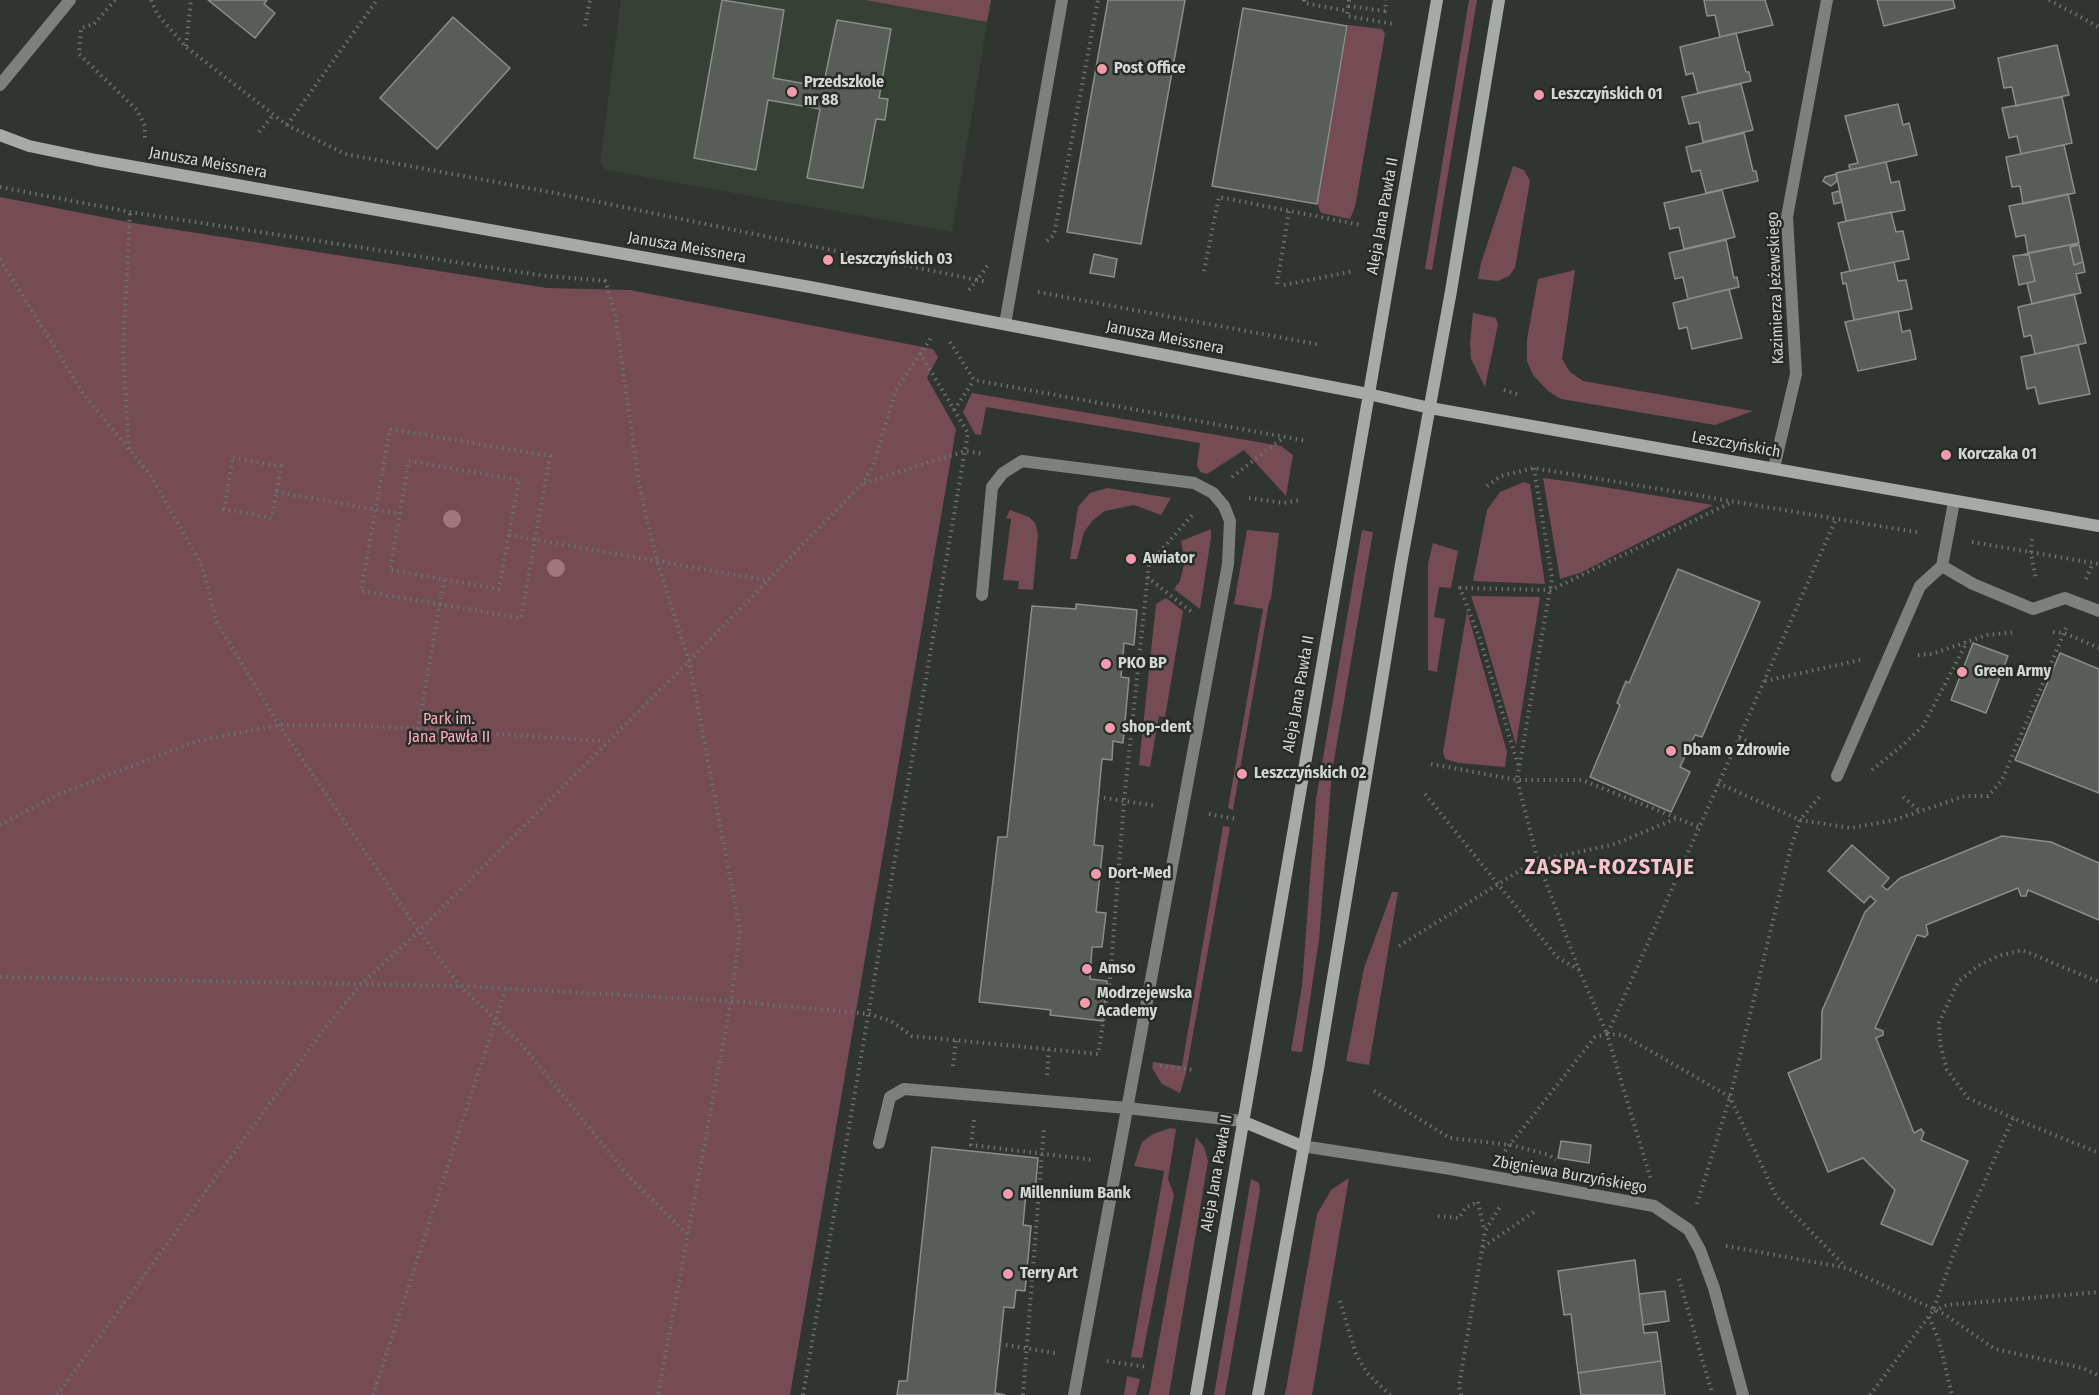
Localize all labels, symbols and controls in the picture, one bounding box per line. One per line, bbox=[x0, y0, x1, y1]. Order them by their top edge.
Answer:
place label: Post Office bbox=[1114, 59, 1186, 79]
marker: Post Office bbox=[1095, 62, 1109, 76]
place label: Przedszkole nr 88 bbox=[804, 73, 884, 111]
marker: Przedszkole nr 88 bbox=[785, 85, 799, 99]
place label: Leszczyńskich 01 bbox=[1551, 85, 1663, 105]
marker: Leszczyńskich 01 bbox=[1532, 88, 1546, 102]
street label: Janusza Meissnera bbox=[147, 143, 269, 183]
street label: Aleja Jana Pawła II bbox=[1363, 156, 1403, 276]
street label: Kazimierza Jeżewskiego bbox=[1764, 211, 1788, 365]
street label: Janusza Meissnera bbox=[626, 228, 748, 268]
place label: Leszczyńskich 03 bbox=[840, 250, 953, 270]
marker: Leszczyńskich 03 bbox=[821, 253, 835, 267]
street label: Janusza Meissnera bbox=[1104, 317, 1226, 359]
street label: Leszczyńskich bbox=[1690, 428, 1782, 462]
place label: Korczaka 01 bbox=[1958, 445, 2037, 465]
marker: Korczaka 01 bbox=[1939, 448, 1953, 462]
place label: Awiator bbox=[1143, 549, 1195, 569]
marker: Awiator bbox=[1124, 552, 1138, 566]
street label: Aleja Jana Pawła II bbox=[1279, 634, 1319, 754]
place label: PKO BP bbox=[1118, 654, 1167, 674]
marker: PKO BP bbox=[1099, 657, 1113, 671]
place label: Green Army bbox=[1974, 662, 2051, 682]
marker: Green Army bbox=[1955, 665, 1969, 679]
park label: Park im. Jana Pawła II bbox=[408, 710, 490, 748]
place label: shop-dent bbox=[1122, 718, 1191, 738]
marker: shop-dent bbox=[1103, 721, 1117, 735]
place label: Dbam o Zdrowie bbox=[1683, 741, 1790, 761]
marker: Dbam o Zdrowie bbox=[1664, 744, 1678, 758]
place label: Leszczyńskich 02 bbox=[1254, 764, 1366, 784]
marker: Leszczyńskich 02 bbox=[1235, 767, 1249, 781]
district label: ZASPA-ROZSTAJE bbox=[1524, 855, 1696, 881]
place label: Dort-Med bbox=[1108, 864, 1171, 884]
marker: Dort-Med bbox=[1089, 867, 1103, 881]
place label: Amso bbox=[1099, 959, 1135, 979]
marker: Amso bbox=[1080, 962, 1094, 976]
place label: Modrzejewska Academy bbox=[1097, 984, 1192, 1022]
marker: Modrzejewska Academy bbox=[1078, 996, 1092, 1010]
street label: Aleja Jana Pawła II bbox=[1197, 1113, 1237, 1233]
street label: Zbigniewa Burzyńskiego bbox=[1491, 1152, 1649, 1198]
place label: Millennium Bank bbox=[1020, 1184, 1131, 1204]
marker: Millennium Bank bbox=[1001, 1187, 1015, 1201]
place label: Terry Art bbox=[1020, 1264, 1078, 1284]
marker: Terry Art bbox=[1001, 1267, 1015, 1281]

